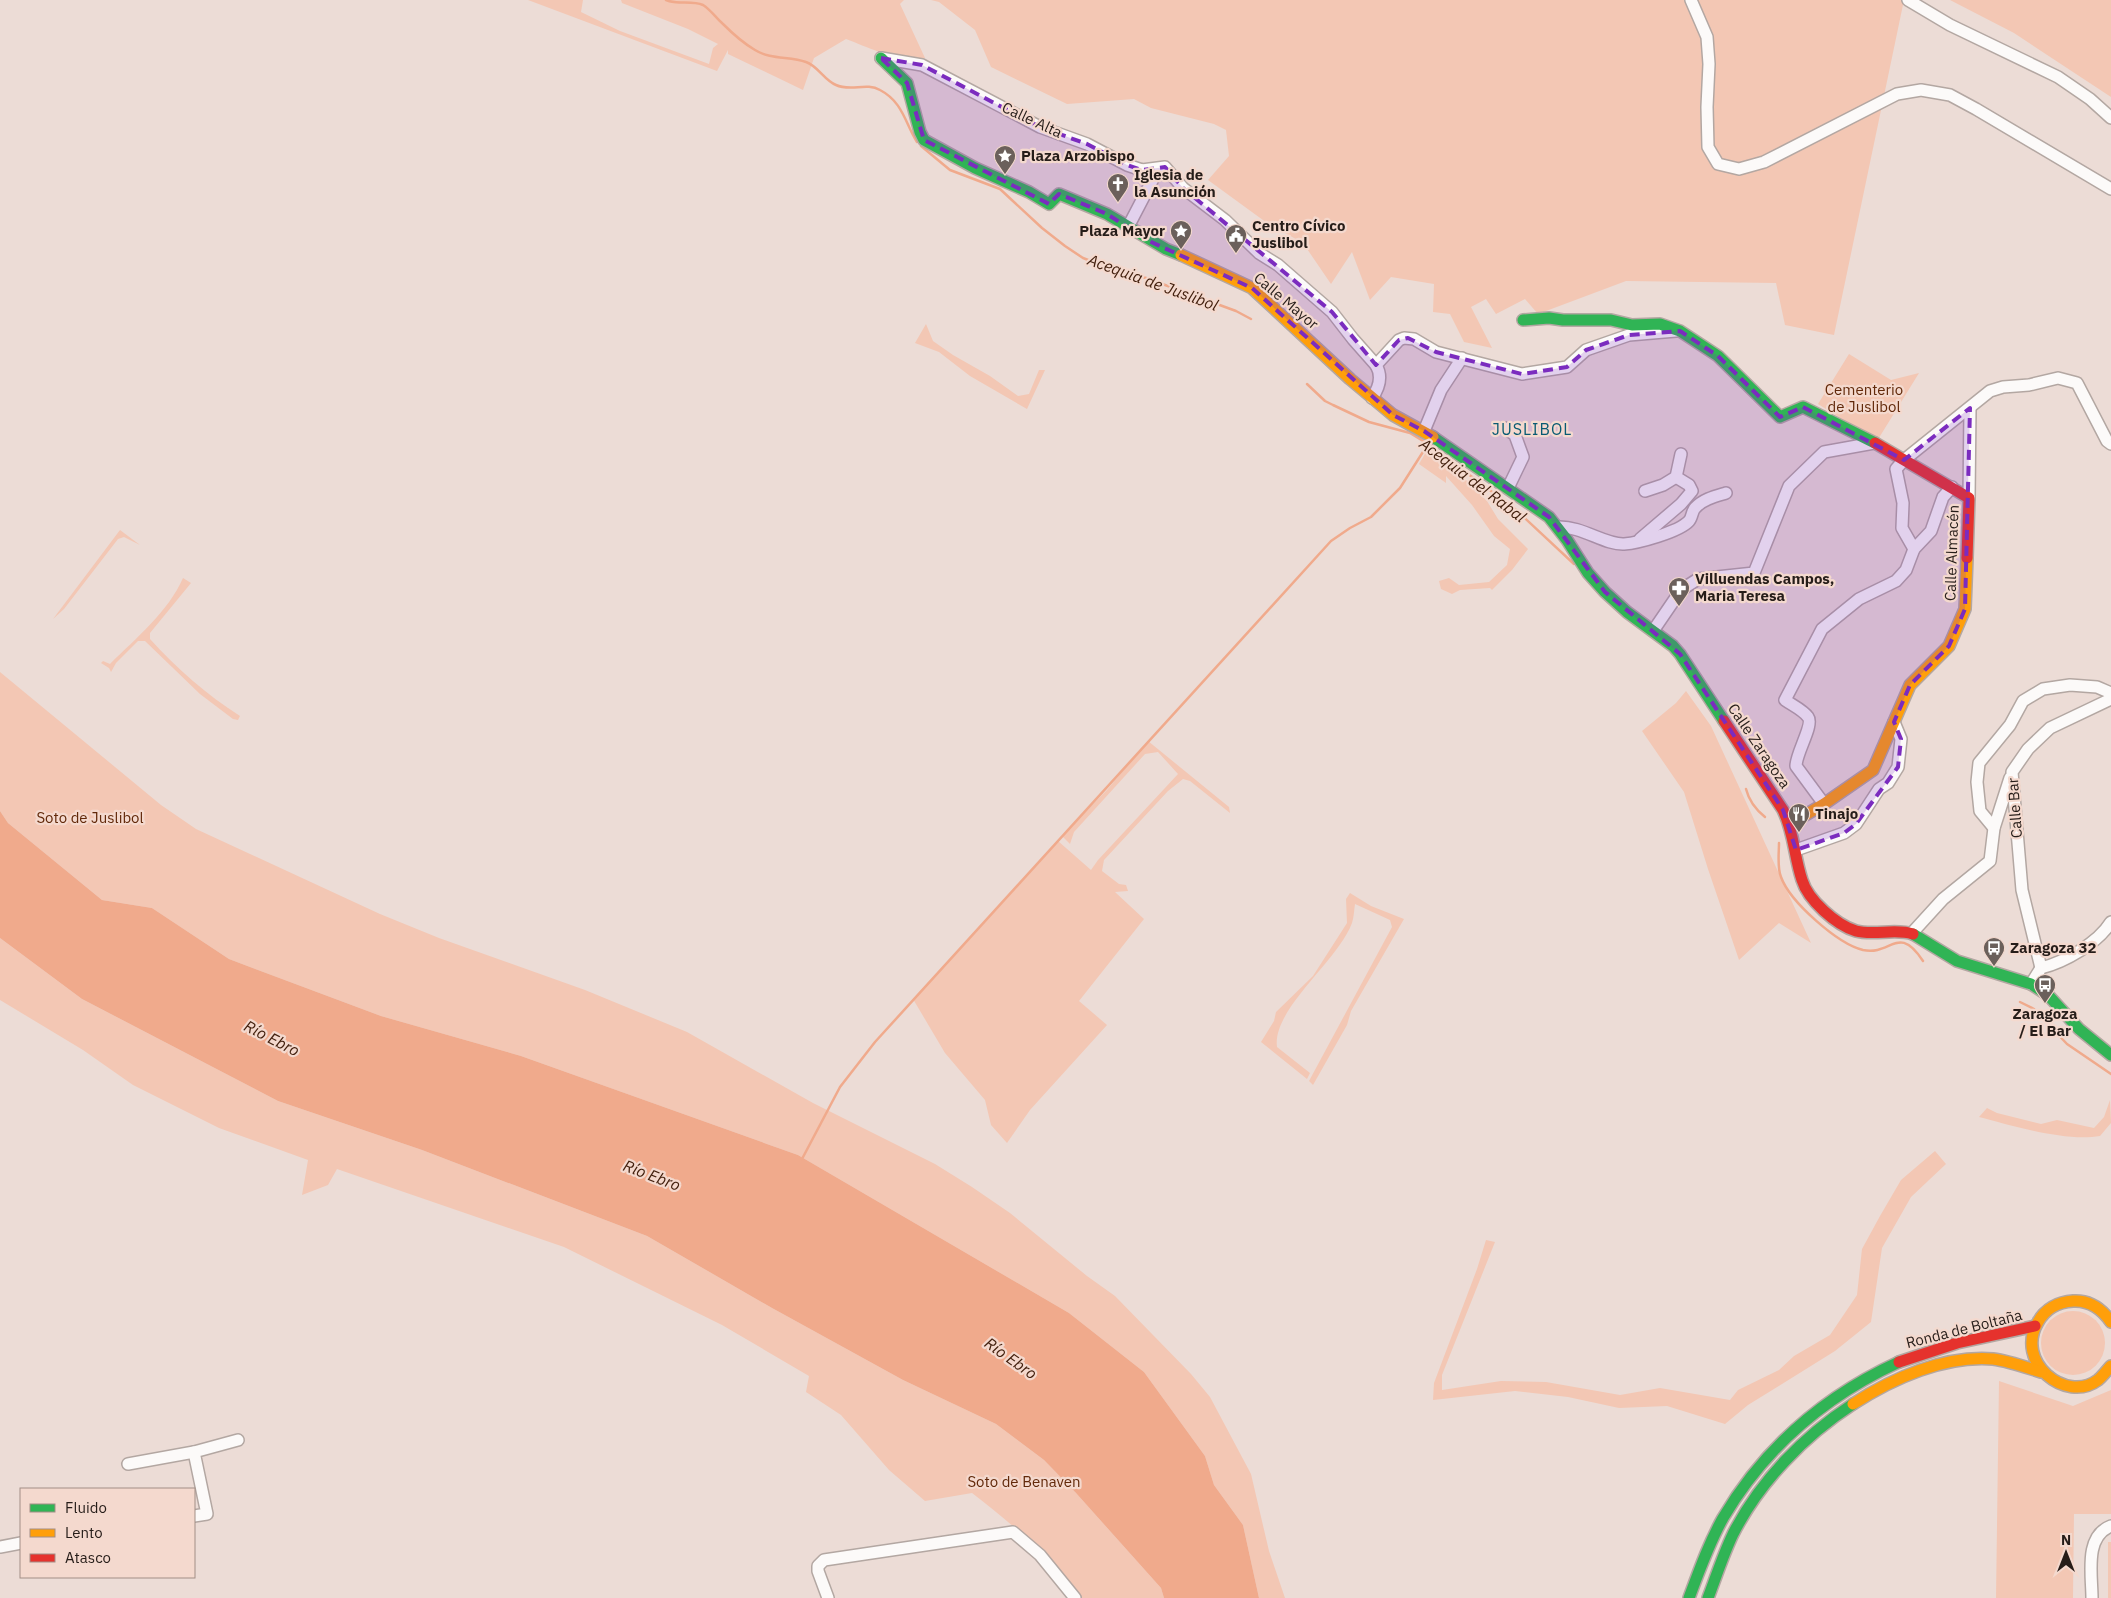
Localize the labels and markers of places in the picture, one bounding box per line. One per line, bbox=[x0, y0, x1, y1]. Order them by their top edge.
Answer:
place icon: Plaza Arzobispo bbox=[993, 144, 1017, 175]
place label: Plaza Arzobispo bbox=[1021, 146, 1135, 165]
place label: Iglesia de la Asunción bbox=[1134, 165, 1216, 201]
church icon: Iglesia de la Asunción bbox=[1106, 172, 1130, 203]
place label: Centro Cívico Juslibol bbox=[1252, 216, 1345, 252]
place icon: Plaza Mayor bbox=[1169, 219, 1193, 250]
place label: Plaza Mayor bbox=[1079, 221, 1165, 240]
public building icon: Centro Cívico Juslibol bbox=[1224, 223, 1248, 254]
place label: Villuendas Campos, Maria Teresa bbox=[1695, 569, 1834, 605]
pharmacy icon: Villuendas Campos, Maria Teresa bbox=[1667, 576, 1691, 607]
restaurant icon: Tinajo bbox=[1787, 802, 1811, 833]
place label: Tinajo bbox=[1815, 804, 1858, 823]
bus stop icon: Zaragoza 32 bbox=[1982, 936, 2006, 967]
place label: Zaragoza 32 bbox=[2010, 938, 2096, 957]
bus stop icon: Zaragoza / El Bar bbox=[2033, 973, 2057, 1004]
place label: Zaragoza / El Bar bbox=[2013, 1004, 2078, 1040]

